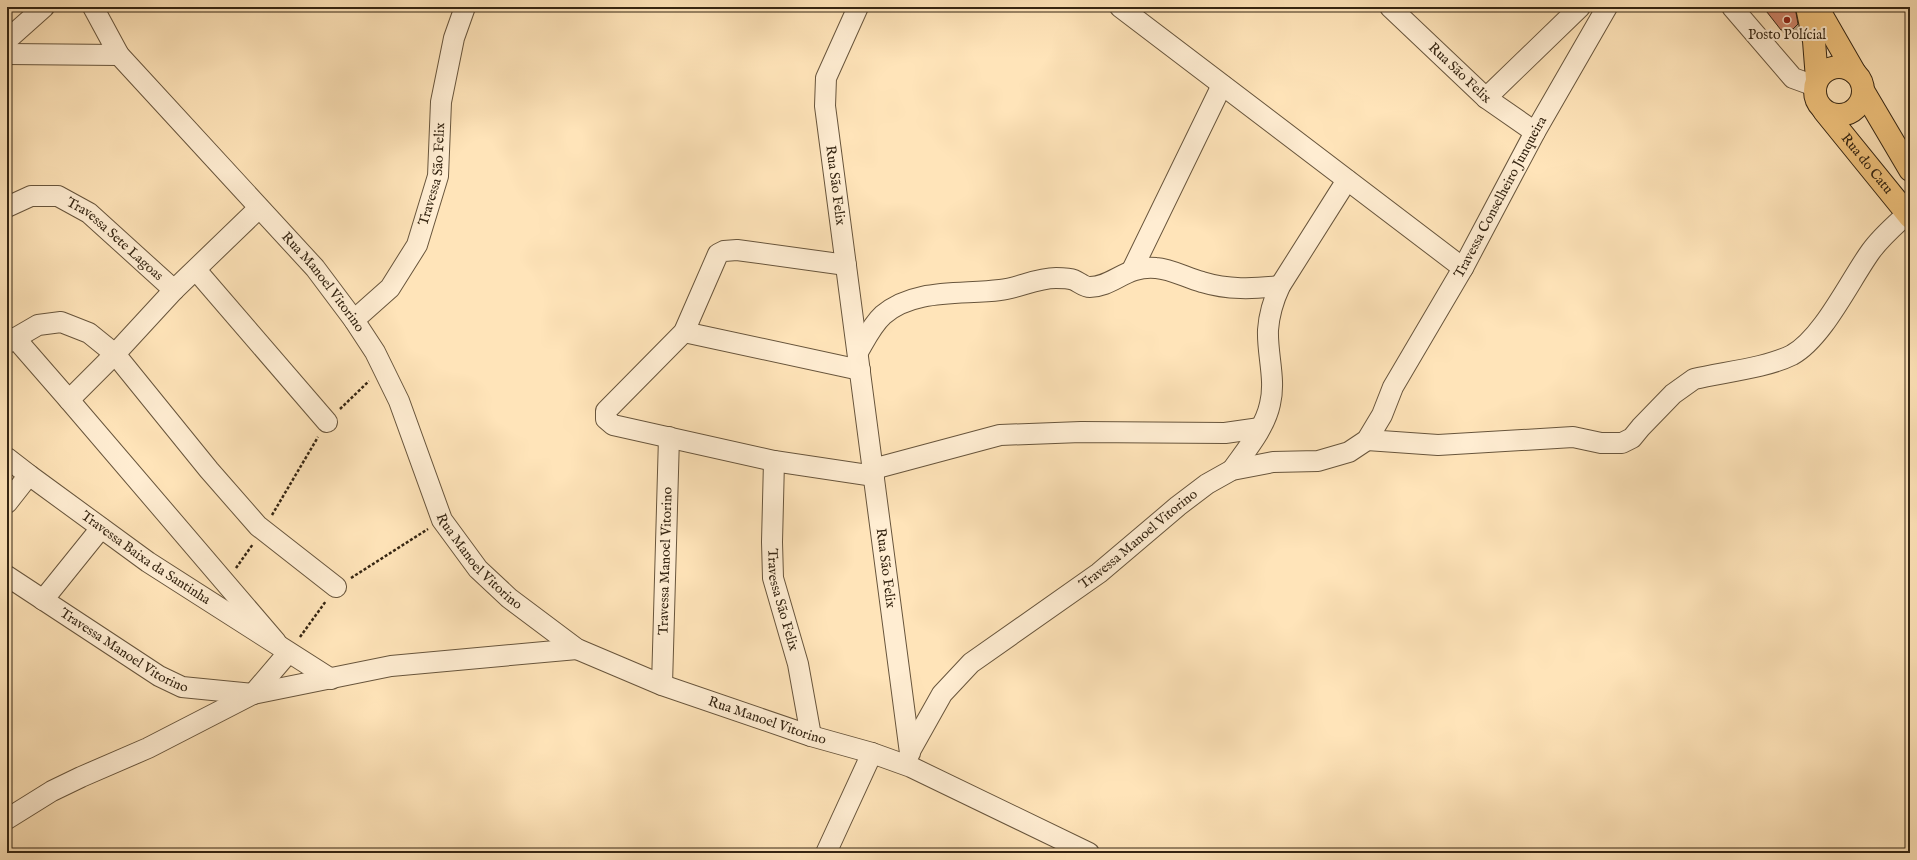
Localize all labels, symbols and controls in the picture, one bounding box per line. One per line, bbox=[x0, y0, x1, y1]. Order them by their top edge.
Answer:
marker: Posto Polícial bbox=[1782, 15, 1792, 25]
place label: Posto Polícial bbox=[1748, 26, 1826, 44]
street label: Rua São Felix bbox=[1424, 39, 1495, 108]
street label: Travessa Conselheiro Junqueira bbox=[1450, 112, 1552, 282]
street label: Travessa São Felix bbox=[414, 122, 449, 228]
street label: Rua do Catu bbox=[1837, 130, 1897, 198]
street label: Rua São Felix bbox=[821, 144, 850, 227]
street label: Travessa Sete Lagoas bbox=[63, 193, 167, 285]
street label: Rua Manoel Vitorino bbox=[277, 228, 369, 336]
street label: Travessa Manoel Vitorino bbox=[1075, 485, 1202, 593]
street label: Travessa Manoel Vitorino bbox=[654, 486, 677, 635]
street label: Travessa Baixa da Santinha bbox=[77, 507, 215, 609]
street label: Rua Manoel Vitorino bbox=[431, 511, 526, 614]
street label: Rua São Felix bbox=[872, 527, 900, 609]
street label: Travessa São Felix bbox=[763, 548, 803, 653]
street label: Travessa Manoel Vitorino bbox=[56, 604, 189, 697]
street label: Rua Manoel Vitorino bbox=[706, 692, 829, 749]

